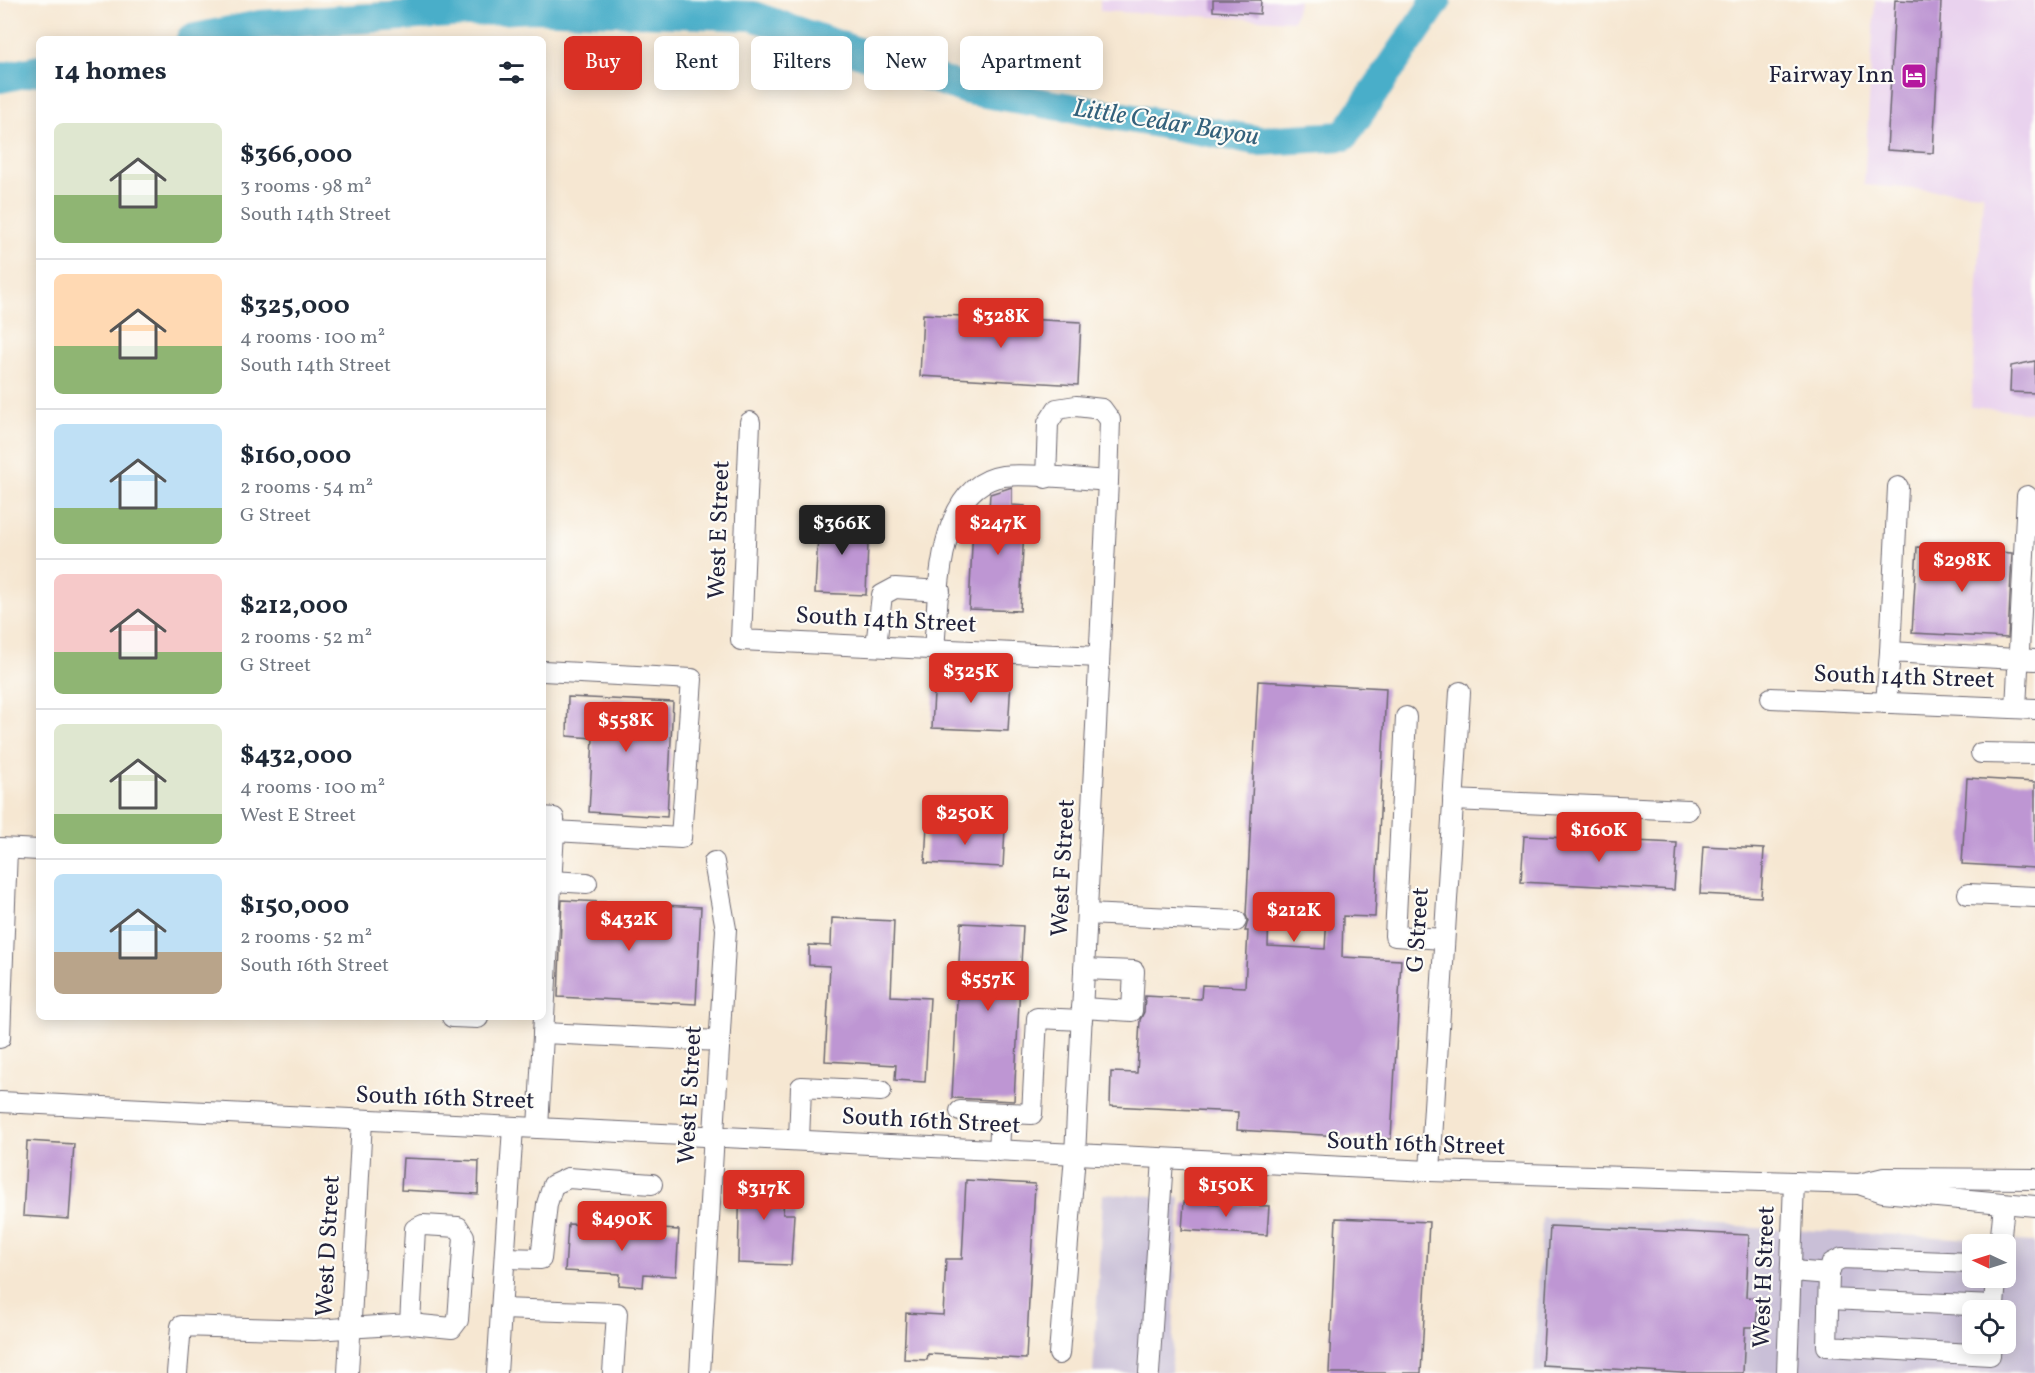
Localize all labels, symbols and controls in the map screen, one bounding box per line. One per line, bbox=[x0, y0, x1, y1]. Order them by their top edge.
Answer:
chip: Buy bbox=[564, 36, 642, 90]
chip: Rent bbox=[654, 36, 739, 90]
chip: Filters bbox=[751, 36, 852, 90]
chip: New bbox=[864, 36, 948, 90]
chip: Apartment bbox=[960, 36, 1103, 90]
text: 14 homes bbox=[54, 54, 167, 90]
icon: filters bbox=[495, 56, 528, 89]
place label: Fairway Inn bbox=[1768, 59, 1894, 93]
hotel icon: Fairway Inn bbox=[1899, 61, 1929, 91]
water label: Little Cedar Bayou bbox=[1070, 91, 1262, 155]
text: $366,000 bbox=[240, 137, 352, 173]
icon: home bbox=[102, 147, 174, 219]
text: 3 rooms · 98 m² bbox=[240, 173, 372, 201]
text: South 14th Street bbox=[240, 201, 391, 229]
text: $325,000 bbox=[240, 288, 350, 324]
icon: home bbox=[102, 298, 174, 370]
pin: $328K bbox=[959, 298, 1043, 349]
text: $328K bbox=[972, 303, 1030, 331]
text: 4 rooms · 100 m² bbox=[240, 324, 385, 352]
text: South 14th Street bbox=[240, 352, 391, 380]
text: $160,000 bbox=[240, 438, 351, 474]
icon: home bbox=[102, 448, 174, 520]
street label: West E Street bbox=[701, 460, 739, 600]
text: 2 rooms · 54 m² bbox=[240, 474, 373, 502]
text: G Street bbox=[240, 502, 311, 530]
pin: $366K bbox=[800, 505, 884, 556]
pin: $247K bbox=[956, 505, 1040, 556]
text: $366K bbox=[813, 510, 871, 538]
text: $247K bbox=[969, 510, 1027, 538]
pin: $298K bbox=[1920, 542, 2004, 593]
text: $298K bbox=[1933, 547, 1991, 575]
text: $212,000 bbox=[240, 588, 348, 624]
icon: home bbox=[102, 598, 174, 670]
street label: South 14th Street bbox=[795, 599, 977, 643]
text: 2 rooms · 52 m² bbox=[240, 624, 372, 652]
text: G Street bbox=[240, 652, 311, 680]
pin: $325K bbox=[929, 653, 1013, 704]
text: $325K bbox=[943, 658, 999, 686]
street label: South 14th Street bbox=[1813, 658, 1995, 698]
pin: $558K bbox=[584, 702, 668, 753]
text: $558K bbox=[598, 707, 654, 735]
text: $432,000 bbox=[240, 738, 352, 774]
icon: home bbox=[102, 748, 174, 820]
text: 4 rooms · 100 m² bbox=[240, 774, 385, 802]
pin: $250K bbox=[923, 795, 1007, 846]
street label: West F Street bbox=[1043, 798, 1085, 938]
text: $250K bbox=[936, 800, 994, 828]
text: West E Street bbox=[240, 802, 356, 830]
pin: $160K bbox=[1557, 812, 1641, 863]
text: $160K bbox=[1571, 817, 1627, 845]
street label: G Street bbox=[1399, 886, 1439, 974]
text: $150,000 bbox=[240, 888, 349, 924]
pin: $212K bbox=[1252, 892, 1336, 943]
text: $212K bbox=[1267, 897, 1321, 925]
icon: home bbox=[102, 898, 174, 970]
pin: $432K bbox=[587, 901, 671, 952]
text: $432K bbox=[600, 906, 658, 934]
text: 2 rooms · 52 m² bbox=[240, 924, 372, 952]
text: South 16th Street bbox=[240, 952, 389, 980]
pin: $557K bbox=[946, 961, 1030, 1012]
text: $557K bbox=[961, 966, 1015, 994]
street label: West E Street bbox=[670, 1025, 712, 1165]
street label: South 16th Street bbox=[355, 1079, 535, 1119]
street label: South 16th Street bbox=[841, 1100, 1021, 1144]
street label: South 16th Street bbox=[1326, 1125, 1506, 1165]
pin: $150K bbox=[1184, 1167, 1268, 1218]
pin: $317K bbox=[722, 1170, 806, 1221]
text: $150K bbox=[1198, 1172, 1254, 1200]
street label: West D Street bbox=[308, 1174, 350, 1318]
text: $317K bbox=[737, 1175, 791, 1203]
pin: $490K bbox=[580, 1201, 664, 1252]
street label: West H Street bbox=[1746, 1205, 1784, 1349]
text: $490K bbox=[592, 1206, 652, 1234]
north arrow bbox=[1962, 1234, 2016, 1288]
map controls bbox=[1962, 1234, 2016, 1354]
button: locate bbox=[1962, 1300, 2016, 1354]

